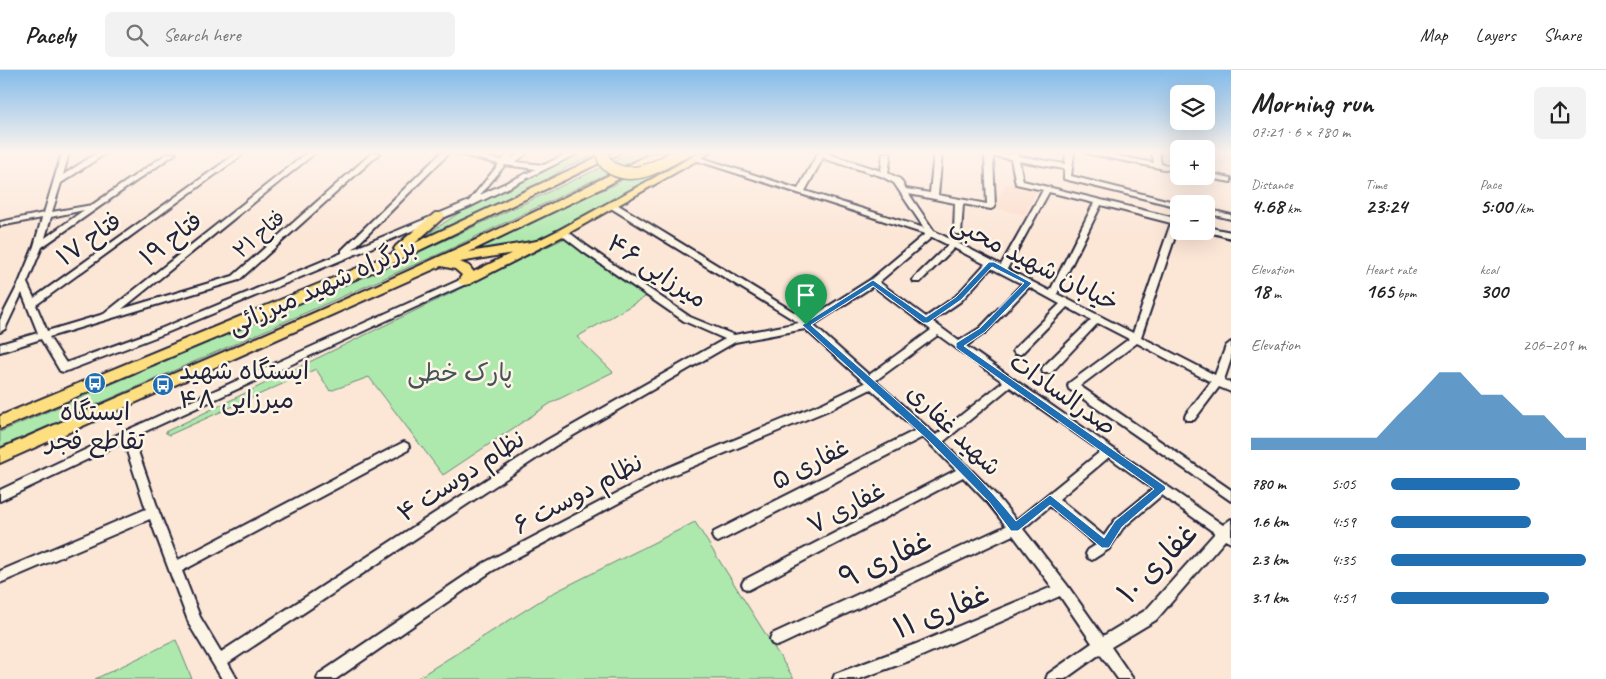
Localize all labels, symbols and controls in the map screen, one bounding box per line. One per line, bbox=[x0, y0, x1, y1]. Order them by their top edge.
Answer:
search box bbox=[105, 12, 455, 57]
text: Pacely bbox=[25, 20, 75, 50]
icon: search bbox=[123, 21, 151, 49]
text: Search here bbox=[163, 23, 241, 47]
text: Map bbox=[1420, 24, 1448, 46]
text: Layers bbox=[1476, 24, 1515, 46]
text: Share bbox=[1543, 24, 1581, 46]
map controls bbox=[1170, 85, 1215, 240]
button: layers bbox=[1170, 85, 1215, 130]
text: Morning run bbox=[1251, 85, 1373, 120]
button: share bbox=[1534, 87, 1586, 139]
text: 07:21 · 6 × 780 m bbox=[1251, 122, 1350, 142]
button: + bbox=[1170, 140, 1215, 185]
text: Distance bbox=[1251, 176, 1293, 193]
text: Time bbox=[1365, 176, 1387, 193]
text: Pace bbox=[1480, 176, 1501, 193]
text: 4.68 bbox=[1251, 193, 1284, 219]
text: 23:24 bbox=[1365, 193, 1407, 219]
text: 5:00 bbox=[1480, 193, 1512, 219]
button: − bbox=[1170, 195, 1215, 240]
text: km bbox=[1284, 200, 1301, 217]
text: /km bbox=[1512, 200, 1534, 217]
street label: فتاح ۲۱ bbox=[228, 204, 291, 264]
street label: فتاح ۱۷ bbox=[50, 205, 128, 273]
street label: فتاح ۱۹ bbox=[133, 205, 209, 273]
street label: خیابان شهید محبی bbox=[946, 207, 1124, 319]
street label: میرزایی ۴۶ bbox=[601, 227, 713, 315]
street label: بزرگراه شهید میرزائی bbox=[223, 230, 421, 342]
text: Elevation bbox=[1251, 261, 1294, 278]
text: Heart rate bbox=[1365, 261, 1416, 278]
text: kcal bbox=[1480, 261, 1498, 278]
pin bbox=[785, 274, 827, 325]
text: 18 bbox=[1251, 278, 1270, 304]
text: 165 bbox=[1365, 278, 1394, 304]
text: 300 bbox=[1480, 278, 1508, 304]
icon: arrive bbox=[792, 281, 820, 309]
text: m bbox=[1270, 285, 1281, 302]
text: bpm bbox=[1394, 285, 1416, 302]
text: Elevation bbox=[1251, 335, 1300, 355]
text: 206–209 m bbox=[1523, 335, 1586, 355]
street label: صدرالسادات bbox=[1003, 345, 1123, 443]
place label: ایستگاه شهید میرزایی ۴۸ bbox=[179, 355, 309, 416]
park label: پارک خطی bbox=[407, 357, 513, 389]
bus stop icon: ایستگاه تقاطع فجر bbox=[83, 371, 107, 395]
bus stop icon: ایستگاه شهید میرزایی ۴۸ bbox=[151, 373, 175, 397]
street label: شهید غفاری bbox=[900, 377, 1008, 483]
place label: ایستگاه تقاطع فجر bbox=[44, 396, 145, 458]
street label: نظام دوست ۴ bbox=[391, 423, 532, 531]
street label: غفاری ۵ bbox=[766, 431, 854, 497]
street label: نظام دوست ۶ bbox=[508, 446, 649, 543]
street label: غفاری ۷ bbox=[802, 474, 890, 542]
text: 780 m bbox=[1251, 474, 1286, 494]
text: 5:05 bbox=[1331, 474, 1356, 494]
text: 1.6 km bbox=[1251, 512, 1289, 532]
text: 4:59 bbox=[1331, 512, 1356, 532]
street label: غفاری ۱۰ bbox=[1108, 514, 1206, 612]
street label: غفاری ۹ bbox=[833, 521, 937, 597]
text: 2.3 km bbox=[1251, 550, 1288, 570]
text: 4:35 bbox=[1331, 550, 1356, 570]
street label: غفاری ۱۱ bbox=[887, 575, 995, 647]
text: 3.1 km bbox=[1251, 588, 1288, 608]
text: 4:51 bbox=[1331, 588, 1356, 608]

